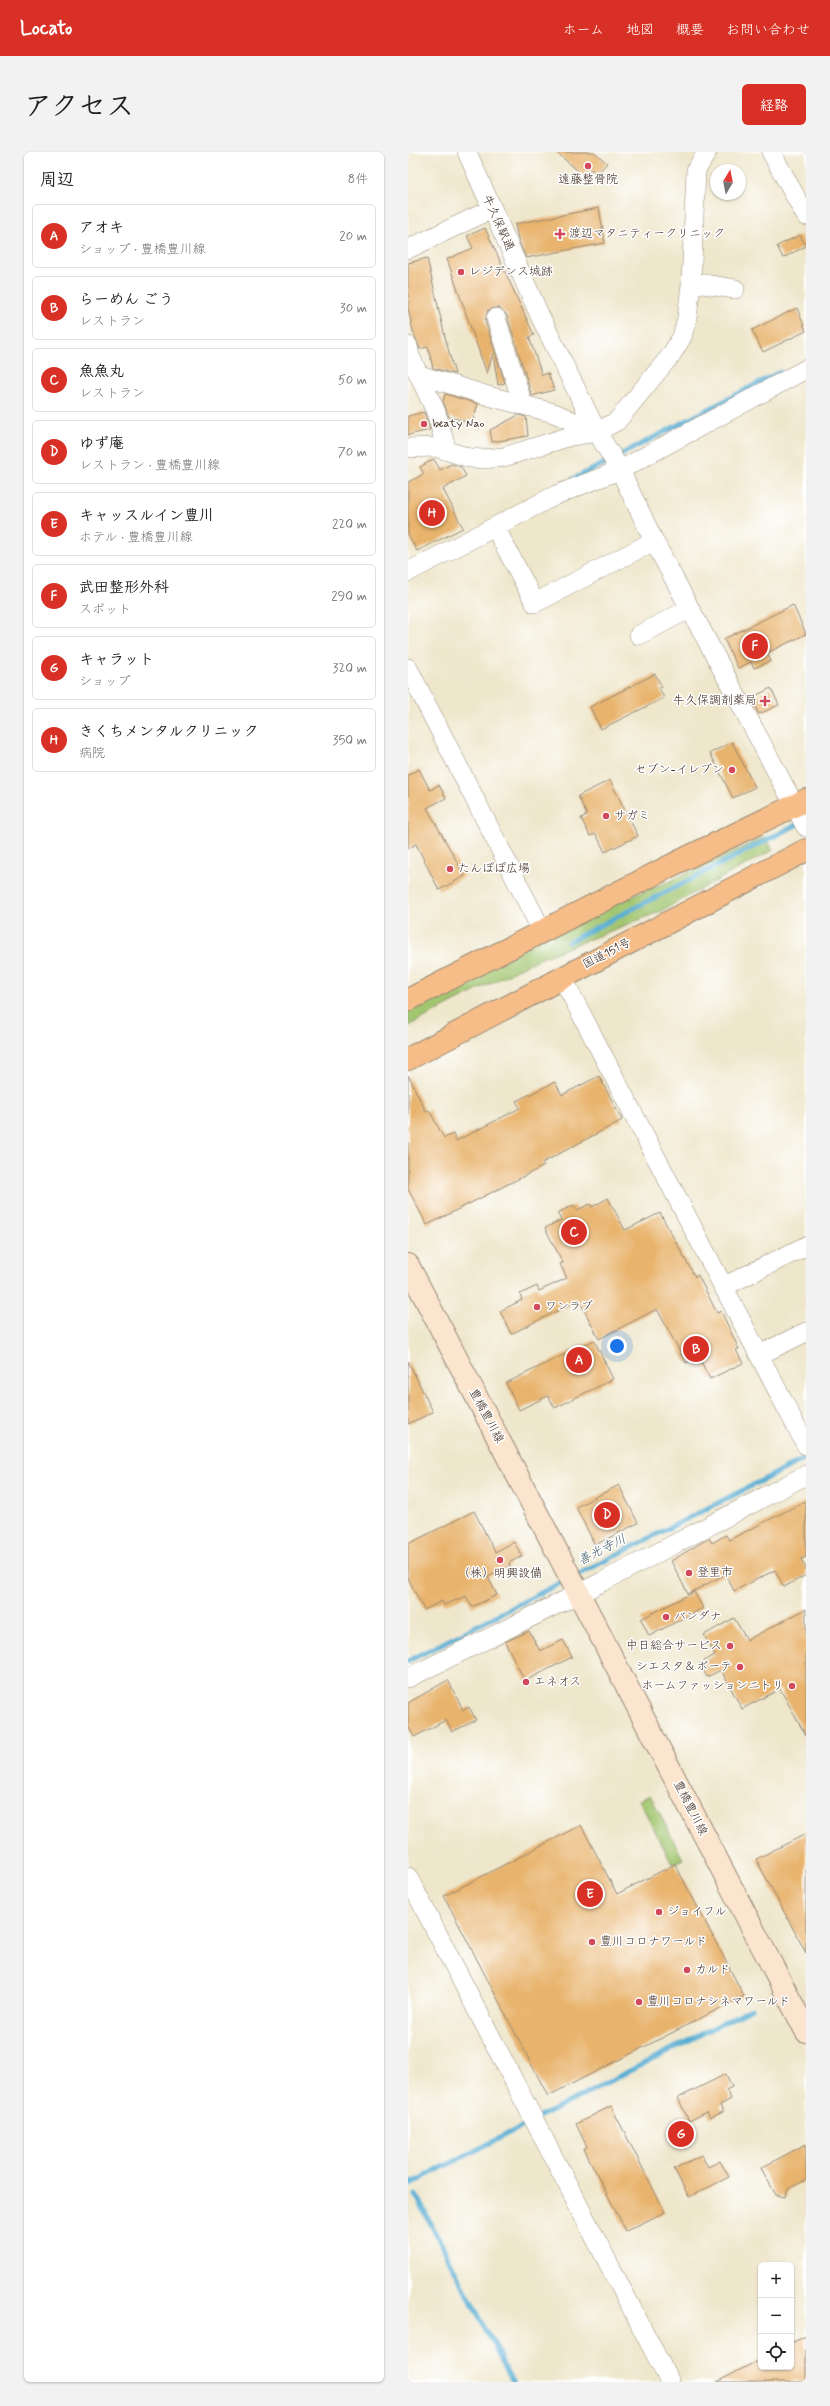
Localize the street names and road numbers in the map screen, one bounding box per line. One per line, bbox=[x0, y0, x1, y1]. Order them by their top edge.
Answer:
street label: 牛久保駅通 bbox=[478, 192, 518, 254]
street label: 国道151号 bbox=[580, 935, 634, 973]
street label: 豊橋豊川線 bbox=[465, 1386, 507, 1446]
street label: 豊橋豊川線 bbox=[669, 1778, 711, 1838]

